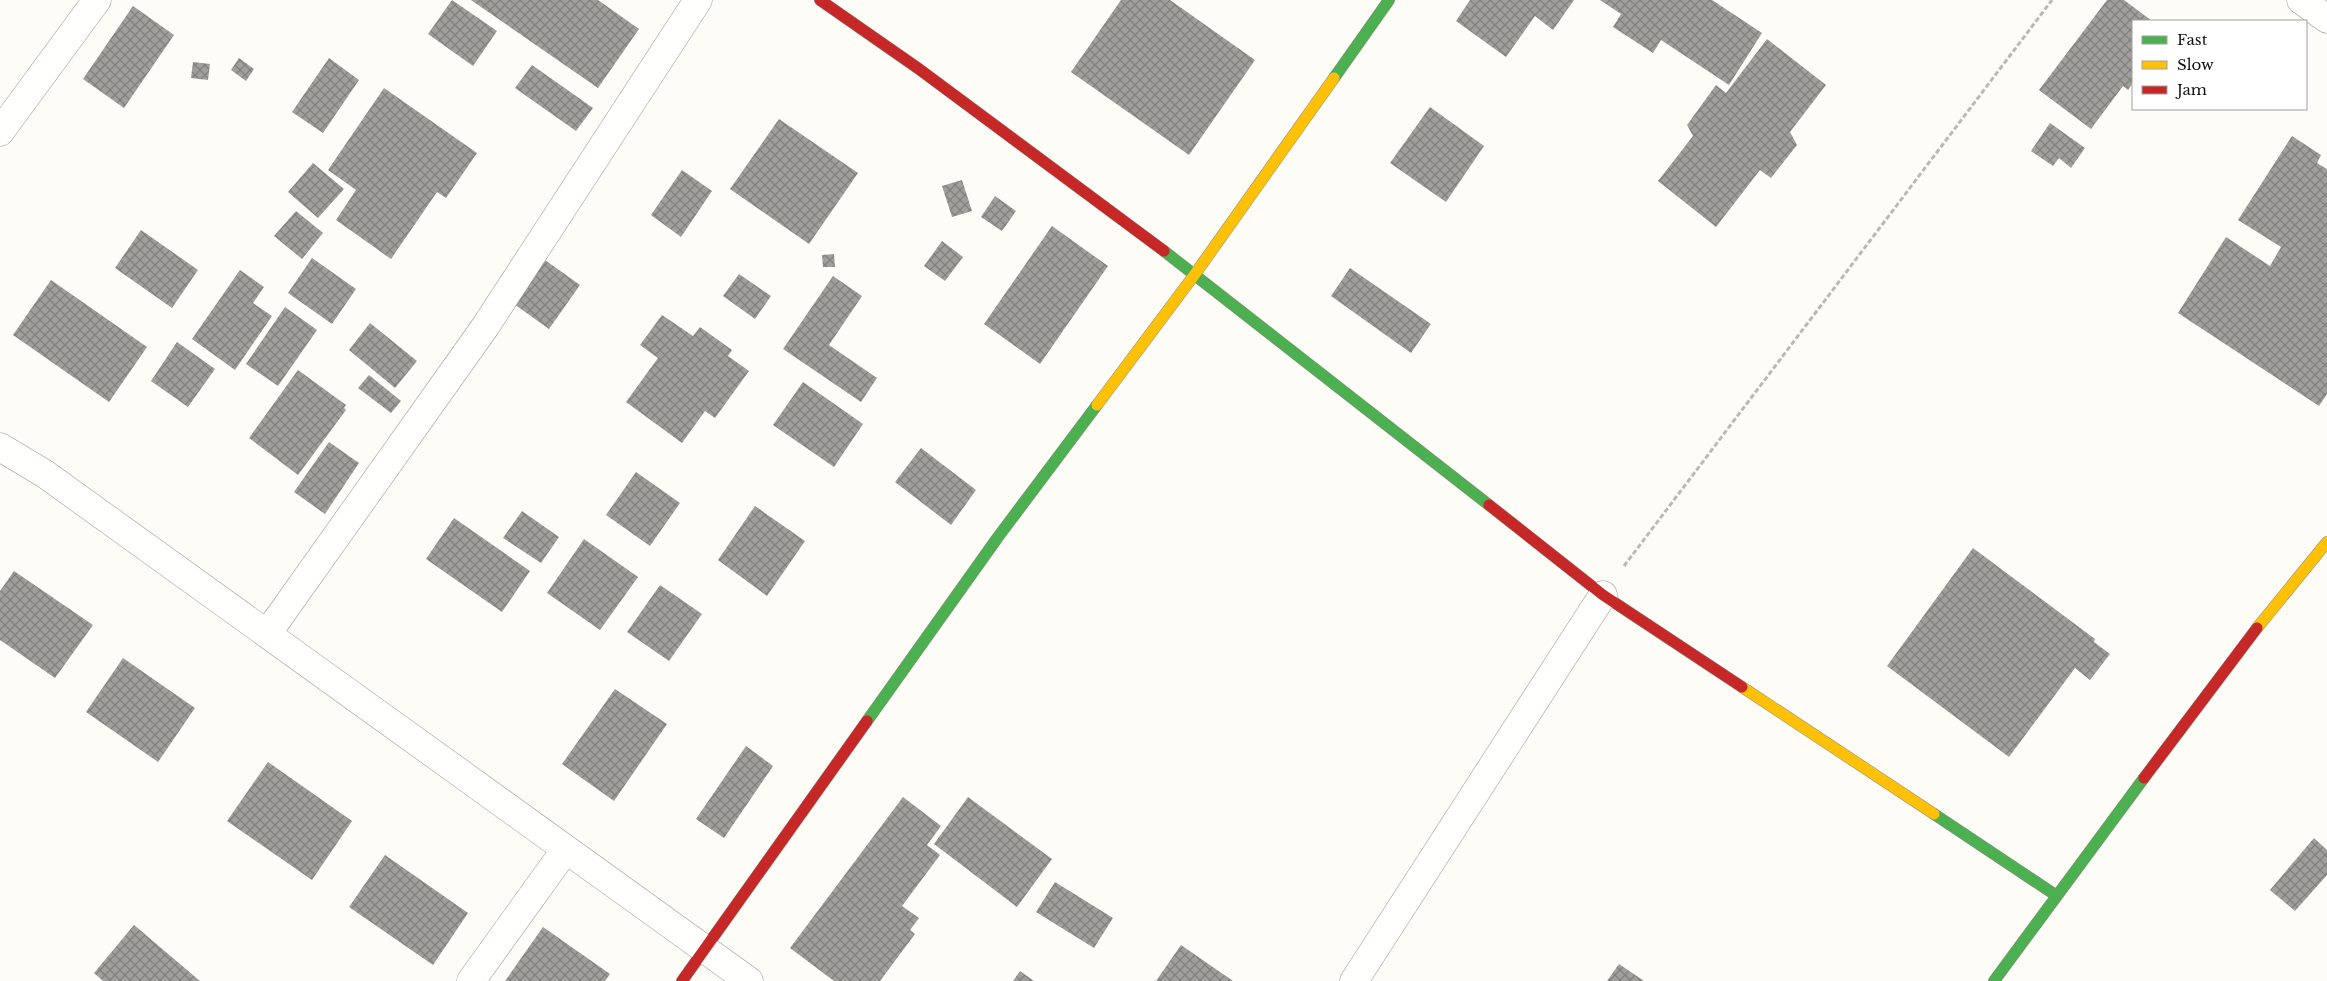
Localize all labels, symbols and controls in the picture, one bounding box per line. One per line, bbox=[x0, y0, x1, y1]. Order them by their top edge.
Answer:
legend bbox=[2132, 20, 2307, 110]
text: Fast bbox=[2177, 30, 2208, 49]
text: Slow bbox=[2177, 55, 2214, 74]
text: Jam bbox=[2175, 80, 2207, 99]

